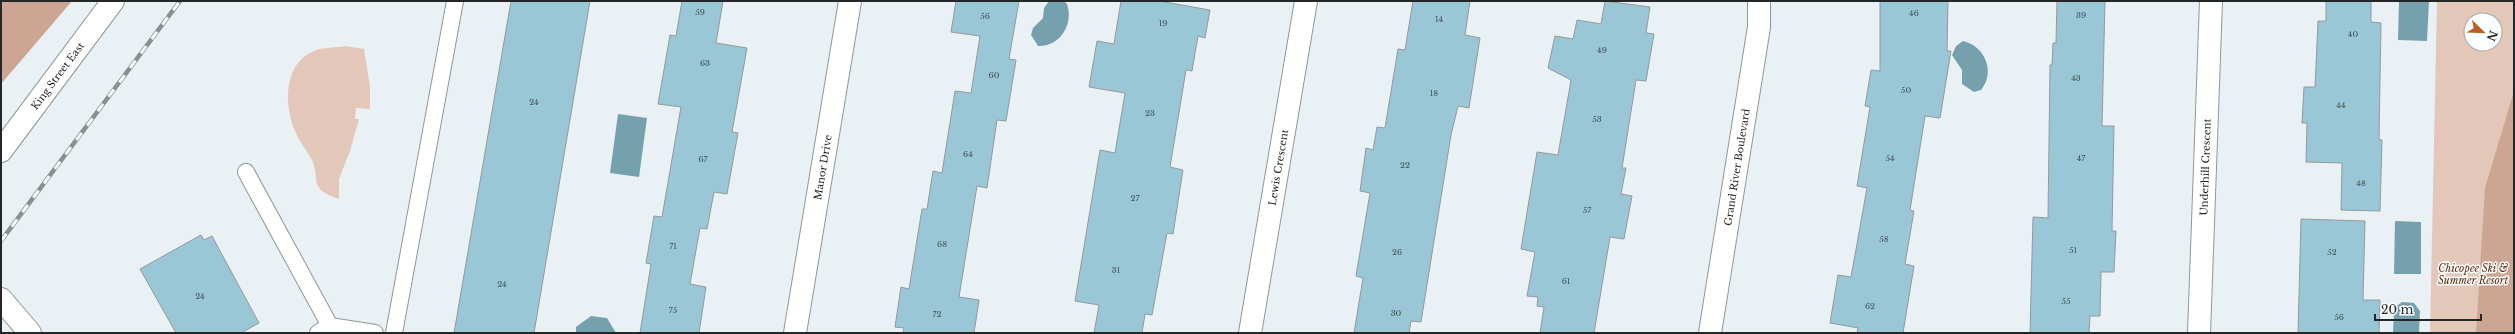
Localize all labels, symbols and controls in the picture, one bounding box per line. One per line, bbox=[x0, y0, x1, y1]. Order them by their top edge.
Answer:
house number: 59 bbox=[695, 7, 705, 17]
house number: 46 bbox=[1909, 8, 1919, 18]
house number: 39 bbox=[2076, 10, 2086, 20]
house number: 56 bbox=[980, 11, 990, 21]
north arrow bbox=[2463, 12, 2503, 52]
house number: 14 bbox=[1435, 14, 1443, 24]
house number: 19 bbox=[1159, 18, 1167, 28]
text: N bbox=[2483, 28, 2501, 44]
house number: 40 bbox=[2348, 29, 2358, 39]
street label: King Street East bbox=[28, 39, 87, 112]
house number: 49 bbox=[1597, 45, 1607, 55]
house number: 63 bbox=[700, 58, 710, 68]
house number: 60 bbox=[989, 70, 1000, 80]
house number: 43 bbox=[2071, 73, 2081, 83]
house number: 50 bbox=[1901, 85, 1911, 95]
house number: 18 bbox=[1430, 88, 1438, 98]
house number: 24 bbox=[529, 97, 539, 107]
house number: 44 bbox=[2336, 100, 2346, 110]
street label: Grand River Boulevard bbox=[1721, 107, 1753, 227]
house number: 23 bbox=[1145, 108, 1155, 118]
house number: 53 bbox=[1592, 114, 1602, 124]
street label: Underhill Crescent bbox=[2197, 118, 2214, 216]
street label: Lewis Crescent bbox=[1266, 128, 1291, 206]
street label: Manor Drive bbox=[811, 134, 835, 201]
house number: 64 bbox=[963, 149, 973, 159]
house number: 54 bbox=[1885, 153, 1895, 163]
house number: 47 bbox=[2077, 153, 2086, 163]
house number: 67 bbox=[698, 154, 709, 164]
house number: 22 bbox=[1400, 160, 1410, 170]
house number: 48 bbox=[2356, 178, 2366, 188]
house number: 27 bbox=[1131, 193, 1140, 203]
house number: 57 bbox=[1583, 205, 1592, 215]
house number: 58 bbox=[1879, 234, 1889, 244]
house number: 68 bbox=[937, 239, 947, 249]
house number: 71 bbox=[669, 241, 677, 251]
house number: 51 bbox=[2069, 245, 2077, 255]
house number: 26 bbox=[1392, 247, 1402, 257]
house number: 52 bbox=[2327, 247, 2337, 257]
park label: Chicopee Ski & Summer Resort bbox=[2438, 262, 2509, 287]
house number: 31 bbox=[1112, 265, 1121, 275]
house number: 61 bbox=[1562, 276, 1571, 286]
house number: 24 bbox=[497, 279, 507, 289]
house number: 24 bbox=[195, 291, 205, 301]
house number: 55 bbox=[2061, 296, 2071, 306]
scale bar bbox=[2375, 296, 2481, 322]
house number: 62 bbox=[1865, 301, 1875, 311]
text: 20 m bbox=[2381, 302, 2413, 317]
house number: 75 bbox=[669, 305, 678, 315]
house number: 30 bbox=[1391, 308, 1402, 318]
house number: 72 bbox=[933, 309, 942, 319]
house number: 56 bbox=[2334, 312, 2344, 322]

